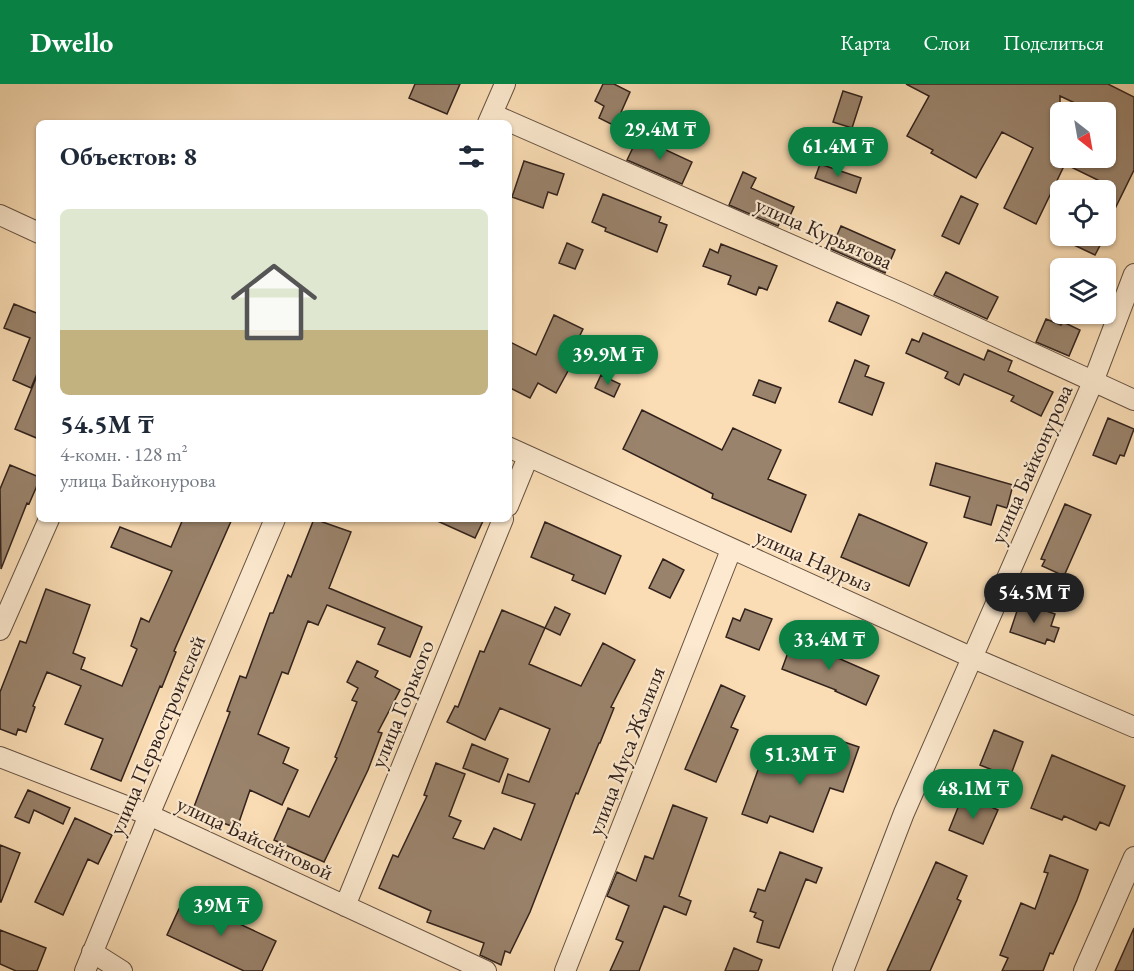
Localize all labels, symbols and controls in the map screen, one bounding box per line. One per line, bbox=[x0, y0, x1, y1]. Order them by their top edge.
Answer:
text: Dwello bbox=[30, 24, 113, 60]
text: Карта bbox=[840, 29, 890, 56]
text: Слои bbox=[923, 29, 970, 56]
text: Поделиться bbox=[1003, 29, 1104, 56]
north arrow bbox=[1050, 102, 1116, 168]
map controls bbox=[1050, 102, 1116, 324]
pin: 29.4M ₸ bbox=[605, 110, 715, 161]
text: 29.4M ₸ bbox=[624, 116, 696, 142]
pin: 61.4M ₸ bbox=[783, 127, 893, 178]
text: 61.4M ₸ bbox=[802, 133, 874, 159]
text: Объектов: 8 bbox=[60, 139, 197, 173]
icon: filters bbox=[455, 140, 488, 173]
button: locate bbox=[1050, 180, 1116, 246]
street label: улица Курьятова bbox=[751, 190, 897, 276]
icon: home bbox=[220, 248, 328, 356]
button: layers bbox=[1050, 258, 1116, 324]
pin: 39.9M ₸ bbox=[553, 335, 663, 386]
text: 39.9M ₸ bbox=[572, 341, 644, 367]
street label: улица Байконурова bbox=[983, 380, 1079, 548]
text: 54.5M ₸ bbox=[60, 407, 154, 441]
text: 4-комн. · 128 m² bbox=[60, 441, 188, 467]
text: улица Байконурова bbox=[60, 467, 216, 493]
street label: улица Наурыз bbox=[751, 521, 877, 599]
pin: 54.5M ₸ bbox=[979, 573, 1089, 624]
text: 54.5M ₸ bbox=[998, 579, 1070, 605]
pin: 33.4M ₸ bbox=[774, 620, 884, 671]
text: 33.4M ₸ bbox=[793, 626, 865, 652]
street label: улица Первостроителей bbox=[102, 630, 212, 839]
street label: улица Горького bbox=[363, 636, 441, 772]
street label: улица Муса Жалиля bbox=[580, 662, 672, 840]
pin: 51.3M ₸ bbox=[745, 735, 855, 786]
text: 51.3M ₸ bbox=[764, 741, 836, 767]
pin: 48.1M ₸ bbox=[918, 769, 1028, 820]
text: 48.1M ₸ bbox=[937, 775, 1009, 801]
street label: улица Байсейтовой bbox=[172, 789, 338, 887]
pin: 39M ₸ bbox=[179, 886, 263, 937]
text: 39M ₸ bbox=[193, 892, 249, 918]

